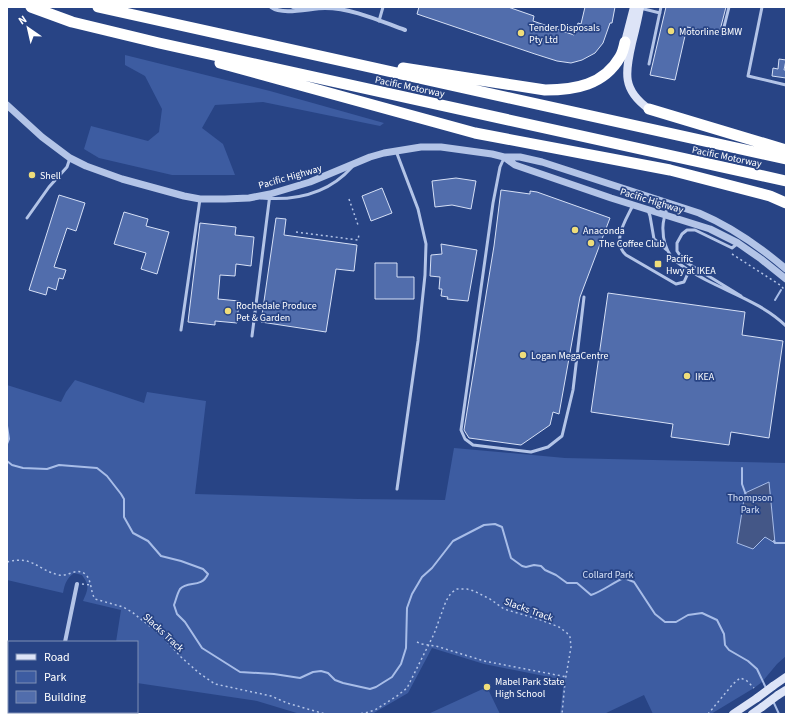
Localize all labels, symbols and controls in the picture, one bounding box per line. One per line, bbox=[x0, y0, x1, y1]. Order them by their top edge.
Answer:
north arrow bbox=[8, 8, 48, 48]
text: N bbox=[15, 12, 30, 28]
place label: Tender Disposals Pty Ltd bbox=[529, 21, 600, 47]
place label: Motorline BMW bbox=[679, 25, 742, 39]
marker: Motorline BMW bbox=[666, 26, 676, 36]
marker: Tender Disposals Pty Ltd bbox=[516, 28, 526, 38]
street label: Pacific Motorway bbox=[374, 73, 446, 101]
street label: Pacific Motorway bbox=[691, 143, 763, 171]
street label: Pacific Highway bbox=[257, 161, 324, 193]
place label: Shell bbox=[40, 169, 61, 183]
marker: Shell bbox=[27, 170, 37, 180]
street label: Pacific Highway bbox=[618, 185, 685, 217]
place label: Anaconda bbox=[583, 224, 625, 238]
marker: Anaconda bbox=[570, 225, 580, 235]
place label: The Coffee Club bbox=[599, 237, 665, 251]
marker: The Coffee Club bbox=[586, 238, 596, 248]
place label: Pacific Hwy at IKEA bbox=[666, 252, 716, 278]
marker: Pacific Hwy at IKEA bbox=[653, 259, 663, 269]
place label: Rochedale Produce Pet & Garden bbox=[236, 299, 317, 325]
marker: Rochedale Produce Pet & Garden bbox=[223, 306, 233, 316]
place label: Logan MegaCentre bbox=[531, 349, 608, 363]
marker: Logan MegaCentre bbox=[518, 350, 528, 360]
place label: IKEA bbox=[695, 370, 715, 384]
marker: IKEA bbox=[682, 371, 692, 381]
park label: Thompson Park bbox=[727, 491, 773, 517]
park label: Collard Park bbox=[583, 568, 633, 582]
street label: Slacks Track bbox=[502, 595, 555, 625]
street label: Slacks Track bbox=[140, 610, 187, 655]
legend bbox=[8, 641, 138, 713]
text: Road bbox=[44, 649, 70, 666]
text: Park bbox=[44, 669, 66, 686]
place label: Mabel Park State High School bbox=[495, 675, 564, 701]
marker: Mabel Park State High School bbox=[482, 682, 492, 692]
text: Building bbox=[44, 689, 86, 706]

